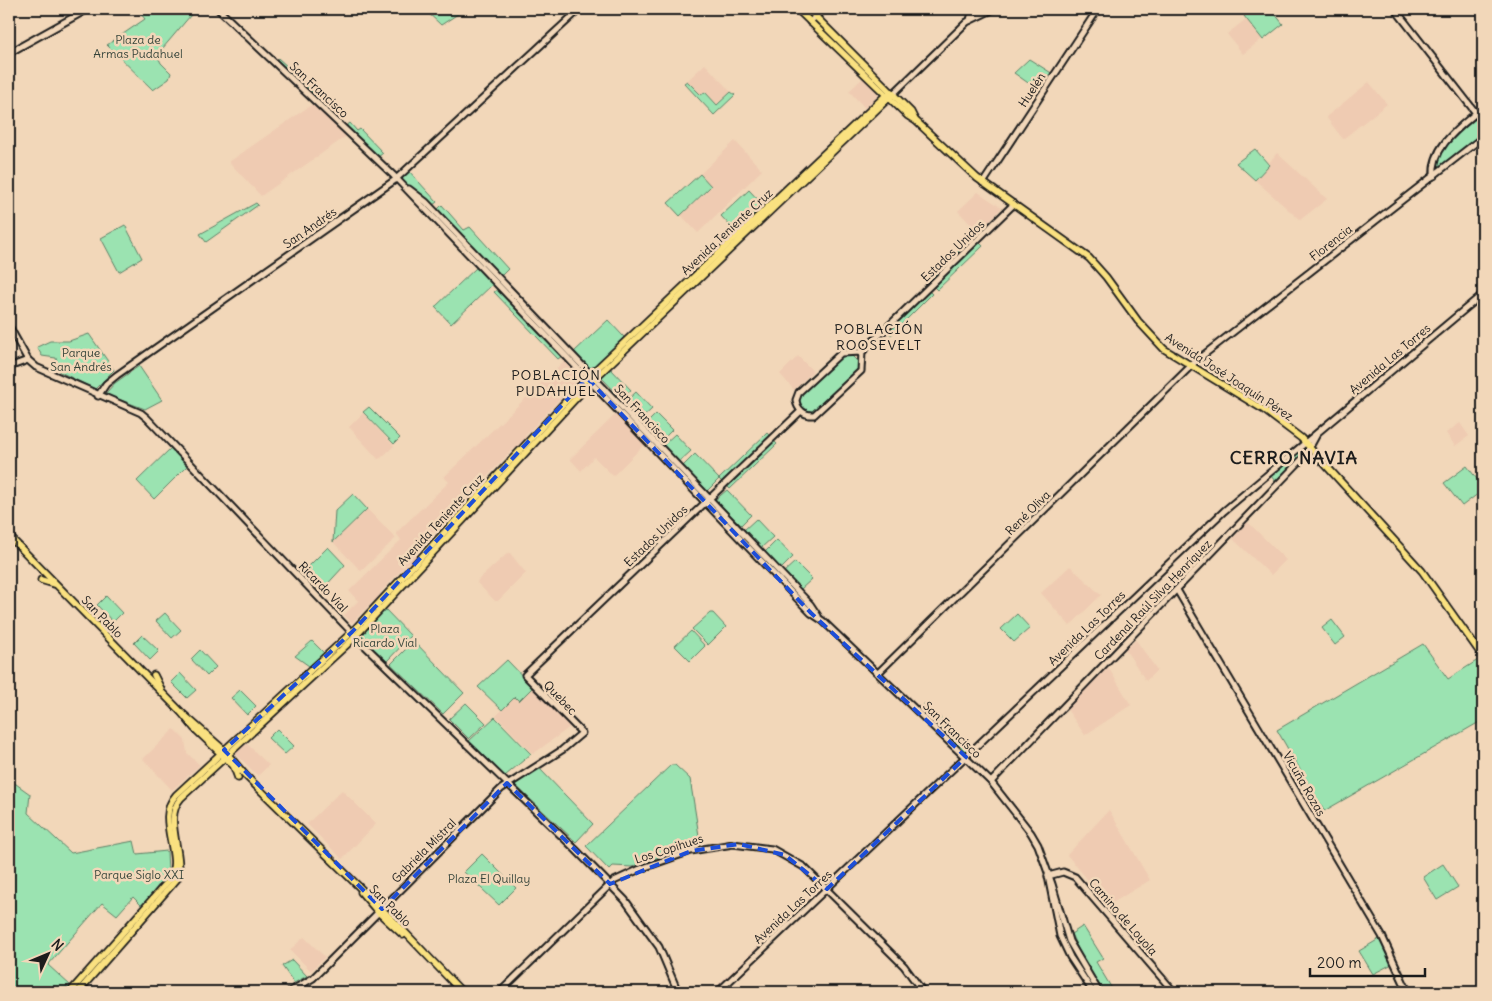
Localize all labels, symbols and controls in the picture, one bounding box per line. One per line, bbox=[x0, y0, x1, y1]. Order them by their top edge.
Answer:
park label: Plaza de Armas Pudahuel bbox=[93, 32, 183, 61]
street label: San Francisco bbox=[287, 59, 352, 121]
street label: Huelén bbox=[1015, 70, 1048, 110]
street label: Avenida Teniente Cruz bbox=[678, 185, 776, 278]
street label: San Andrés bbox=[280, 204, 339, 251]
street label: Estados Unidos bbox=[918, 217, 988, 285]
street label: Florencia bbox=[1306, 221, 1355, 264]
district label: POBLACIÓN ROOSEVELT bbox=[834, 320, 924, 354]
street label: Avenida Las Torres bbox=[1346, 320, 1433, 397]
street label: Avenida José Joaquín Pérez bbox=[1162, 330, 1296, 424]
park label: Parque San Andrés bbox=[50, 345, 112, 374]
district label: POBLACIÓN PUDAHUEL bbox=[511, 366, 601, 400]
street label: San Francisco bbox=[611, 381, 674, 446]
district label: CERRO NAVIA bbox=[1230, 446, 1358, 469]
street label: Avenida Teniente Cruz bbox=[394, 471, 487, 569]
street label: René Oliva bbox=[1002, 487, 1053, 538]
street label: Estados Unidos bbox=[621, 502, 691, 570]
street label: Cardenal Raúl Silva Henríquez bbox=[1091, 536, 1214, 663]
street label: Ricardo Vial bbox=[296, 558, 351, 615]
street label: Avenida Las Torres bbox=[1045, 587, 1128, 668]
street label: San Pablo bbox=[78, 592, 126, 641]
park label: Plaza Ricardo Vial bbox=[353, 621, 417, 650]
street label: Quebec bbox=[540, 677, 580, 718]
street label: San Francisco bbox=[920, 698, 985, 761]
street label: Vicuña Rozas bbox=[1280, 749, 1329, 819]
street label: Gabriela Mistral bbox=[388, 815, 459, 886]
street label: Los Copihues bbox=[633, 830, 705, 867]
park label: Parque Siglo XXI bbox=[94, 867, 184, 882]
street label: Avenida Las Torres bbox=[750, 867, 835, 947]
park label: Plaza El Quillay bbox=[448, 871, 530, 886]
street label: Camino de Loyola bbox=[1086, 875, 1161, 958]
street label: San Pablo bbox=[366, 882, 415, 930]
north arrow bbox=[22, 928, 72, 978]
text: N bbox=[48, 935, 67, 955]
scale bar bbox=[1310, 946, 1424, 978]
text: 200 m bbox=[1317, 953, 1362, 972]

